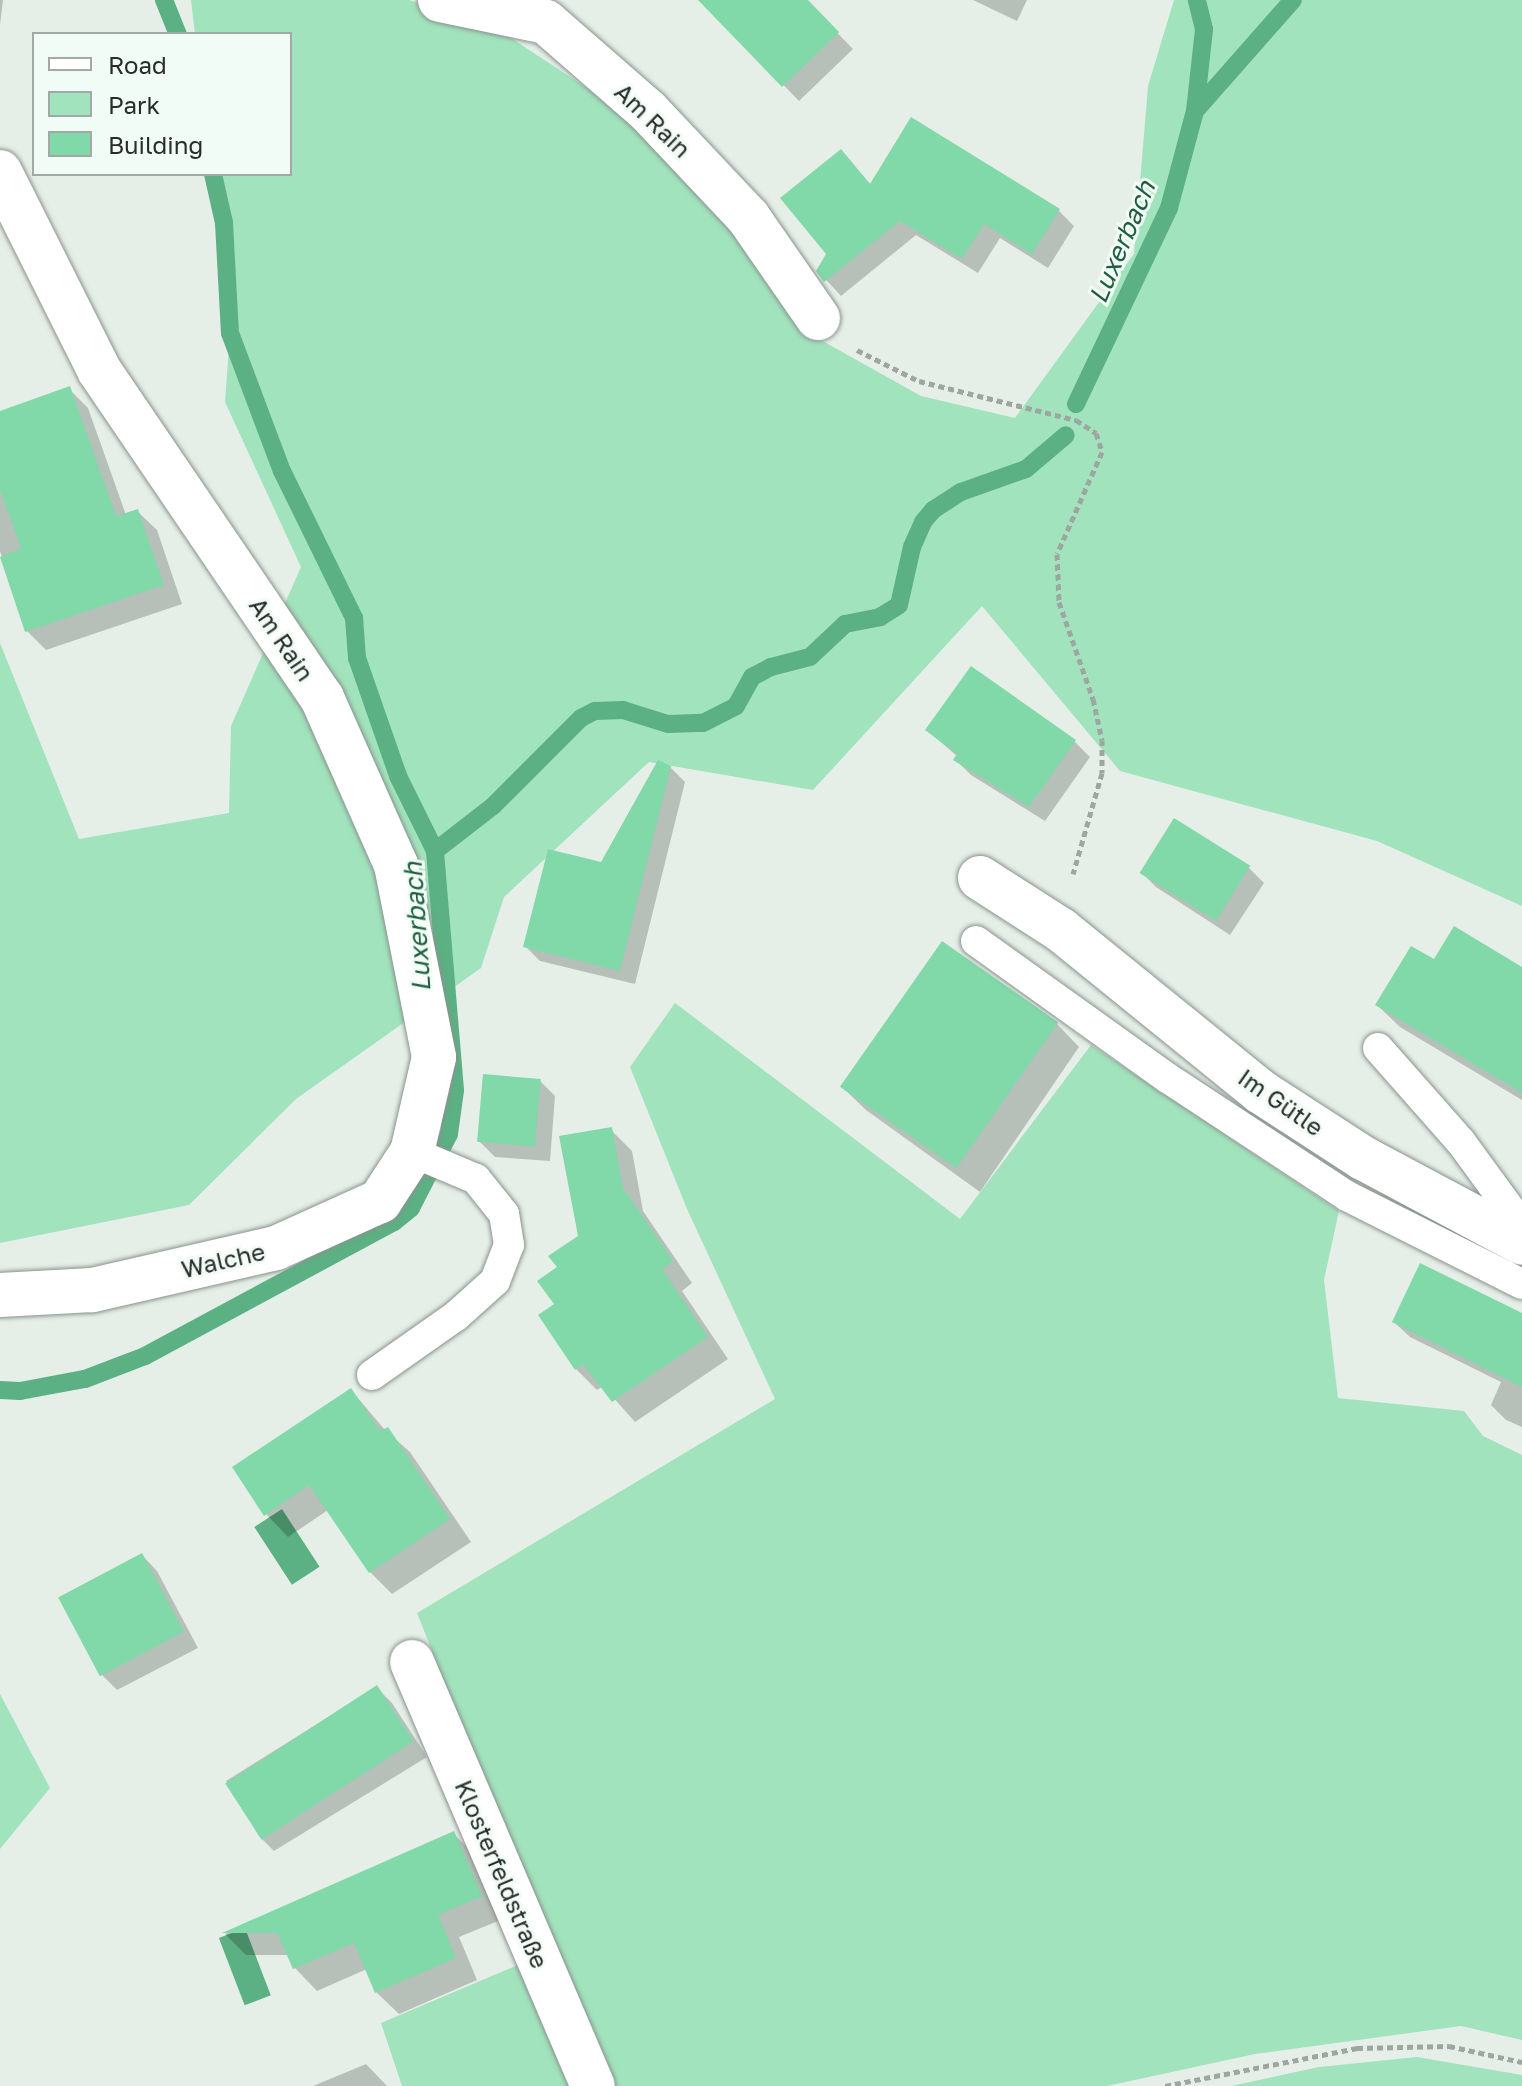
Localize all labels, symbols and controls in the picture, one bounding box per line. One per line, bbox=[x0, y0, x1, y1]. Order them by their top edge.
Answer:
legend bbox=[32, 32, 292, 176]
text: Road bbox=[108, 50, 167, 79]
street label: Am Rain bbox=[609, 77, 697, 163]
text: Park bbox=[108, 90, 160, 119]
text: Building bbox=[108, 130, 203, 159]
water label: Luxerbach bbox=[1082, 176, 1162, 308]
street label: Am Rain bbox=[244, 592, 320, 686]
water label: Luxerbach bbox=[397, 861, 437, 993]
street label: Im Gütle bbox=[1233, 1062, 1329, 1142]
street label: Walche bbox=[178, 1236, 268, 1284]
street label: Klosterfeldstraße bbox=[449, 1776, 555, 1972]

